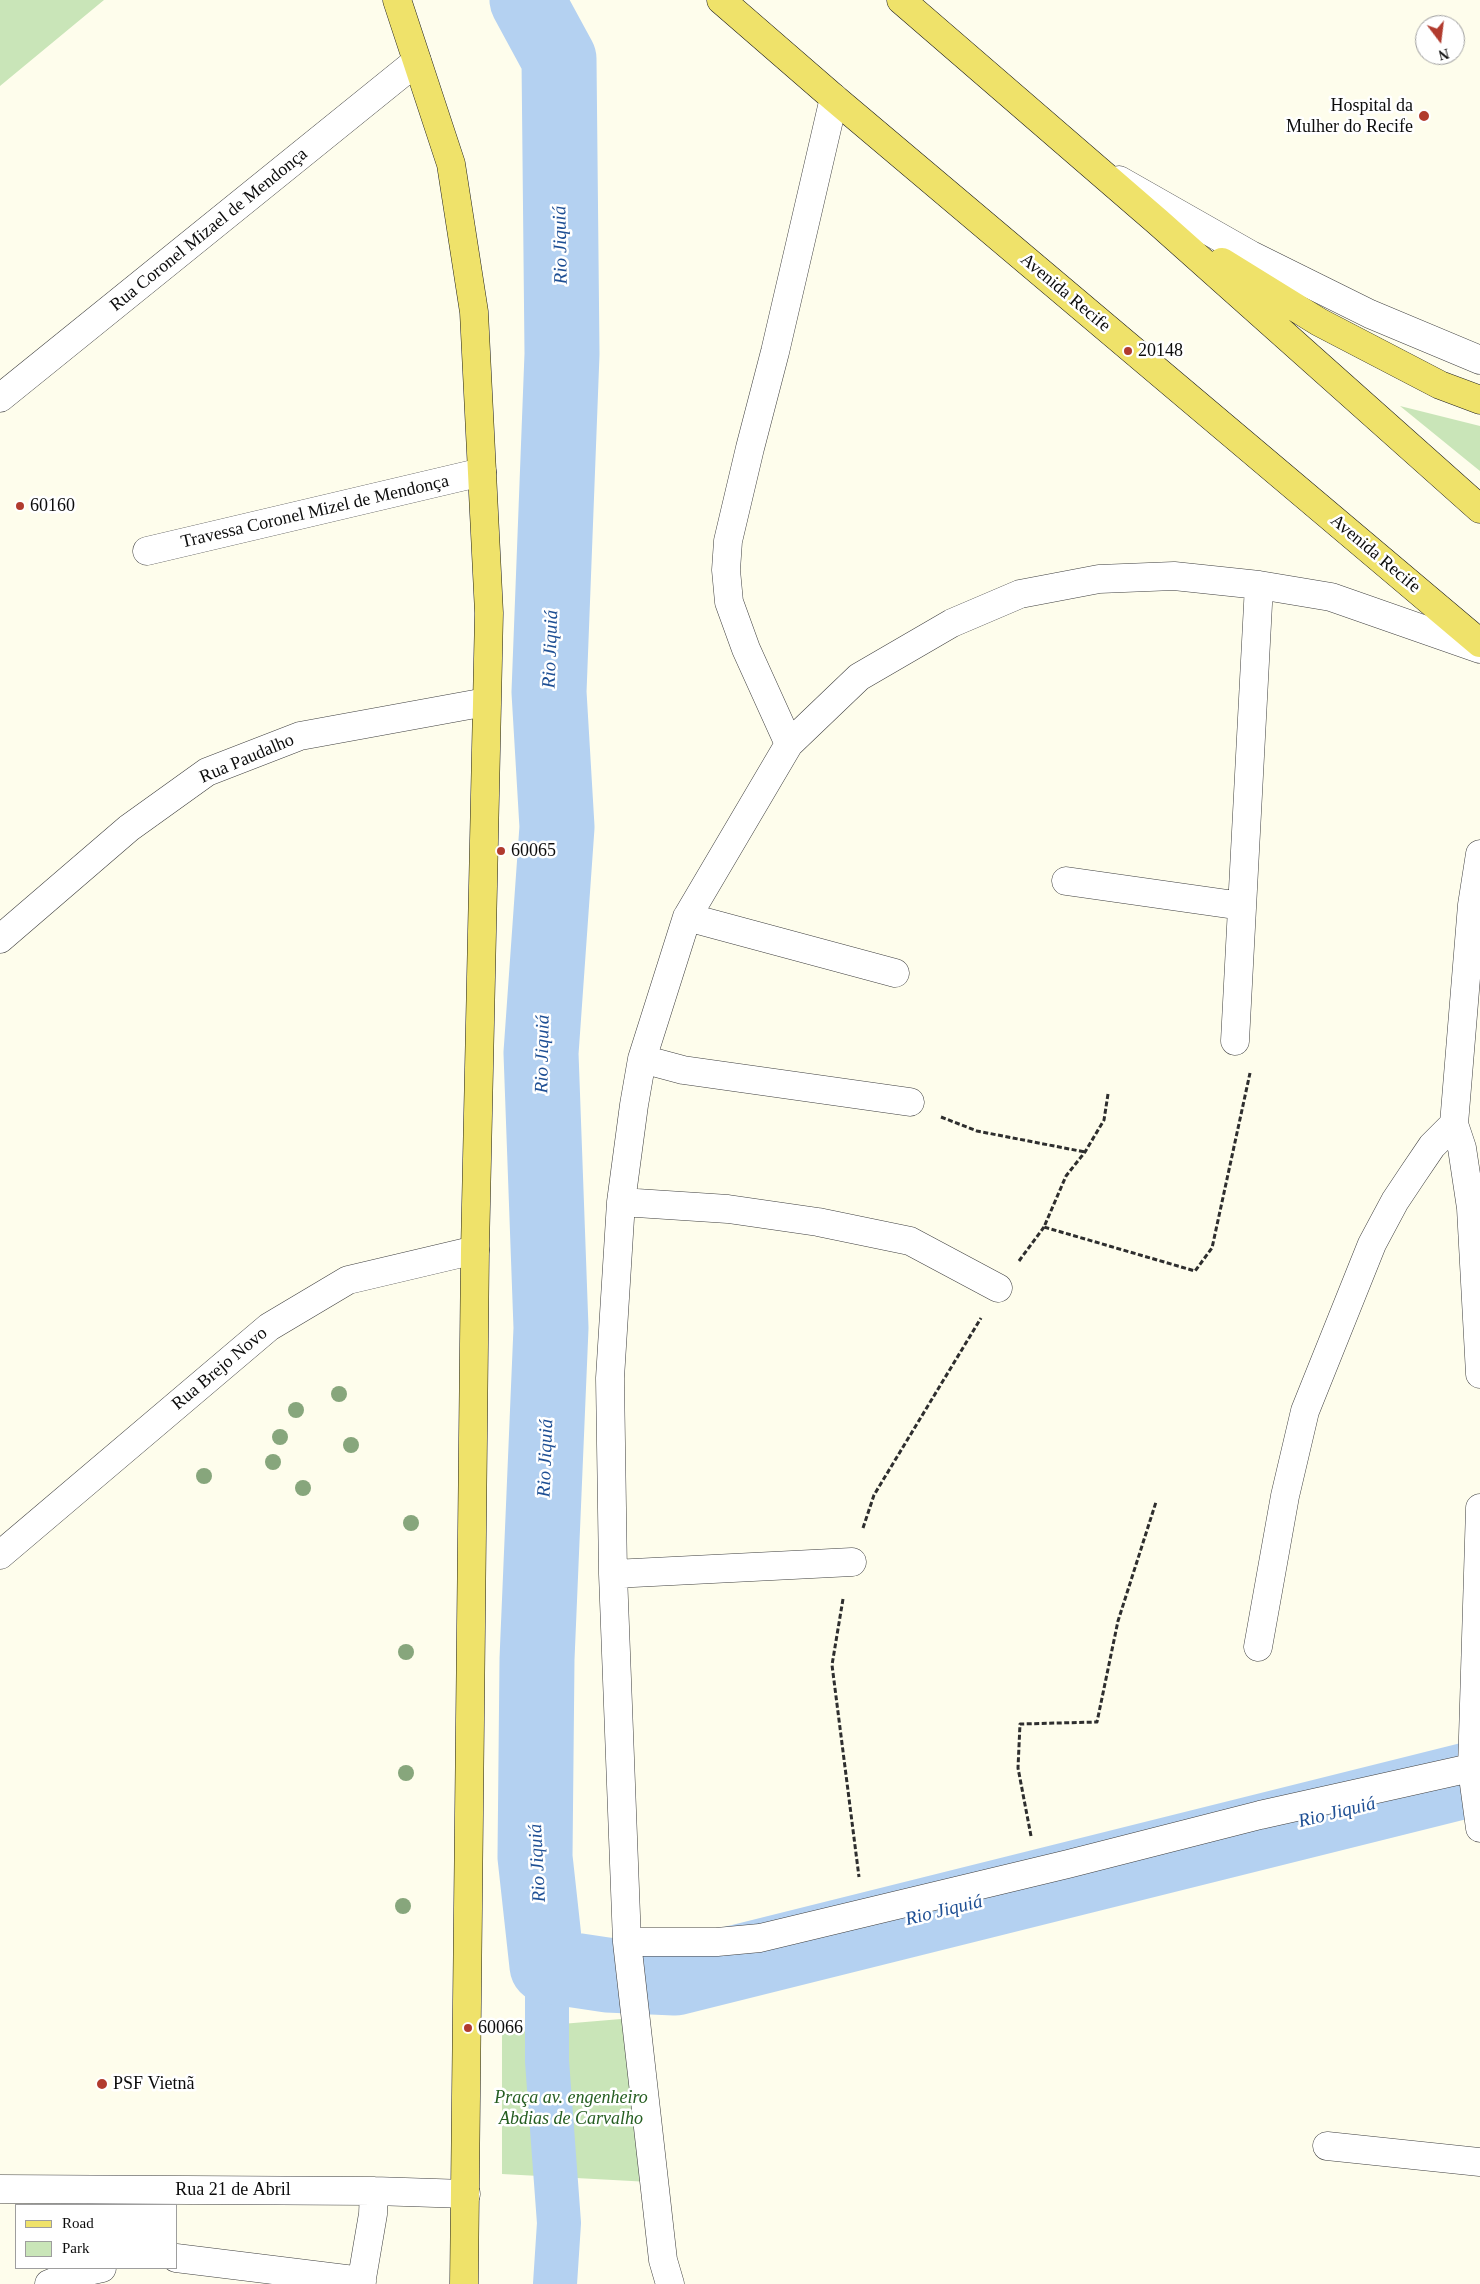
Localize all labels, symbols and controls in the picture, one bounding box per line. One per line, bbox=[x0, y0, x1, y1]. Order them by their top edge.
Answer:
north arrow bbox=[1415, 15, 1465, 65]
text: N bbox=[1437, 45, 1451, 63]
place label: Hospital da Mulher do Recife bbox=[1286, 95, 1413, 138]
marker: Hospital da Mulher do Recife bbox=[1417, 109, 1431, 123]
street label: Rua Coronel Mizael de Mendonça bbox=[106, 144, 312, 316]
water label: Rio Jiquiá bbox=[549, 205, 573, 285]
street label: Avenida Recife bbox=[1015, 249, 1115, 337]
place label: 20148 bbox=[1138, 340, 1183, 362]
marker: 20148 bbox=[1122, 345, 1134, 357]
street label: Travessa Coronel Mizel de Mendonça bbox=[179, 471, 451, 553]
place label: 60160 bbox=[30, 495, 75, 517]
marker: 60160 bbox=[14, 500, 26, 512]
street label: Avenida Recife bbox=[1325, 510, 1425, 598]
water label: Rio Jiquiá bbox=[538, 609, 564, 689]
street label: Rua Paudalho bbox=[197, 729, 297, 789]
place label: 60065 bbox=[511, 840, 556, 862]
marker: 60065 bbox=[495, 845, 507, 857]
water label: Rio Jiquiá bbox=[531, 1014, 555, 1094]
street label: Rua Brejo Novo bbox=[168, 1323, 272, 1415]
water label: Rio Jiquiá bbox=[533, 1418, 559, 1498]
water label: Rio Jiquiá bbox=[1296, 1792, 1378, 1834]
water label: Rio Jiquiá bbox=[525, 1823, 551, 1903]
water label: Rio Jiquiá bbox=[903, 1890, 985, 1932]
place label: 60066 bbox=[478, 2017, 523, 2039]
marker: 60066 bbox=[462, 2022, 474, 2034]
place label: PSF Vietnã bbox=[113, 2073, 194, 2095]
marker: PSF Vietnã bbox=[95, 2077, 109, 2091]
park label: Praça av. engenheiro Abdias de Carvalho bbox=[494, 2087, 648, 2130]
street label: Rua 21 de Abril bbox=[175, 2179, 291, 2201]
legend bbox=[15, 2204, 178, 2269]
text: Road bbox=[62, 2215, 94, 2231]
text: Park bbox=[62, 2240, 90, 2256]

